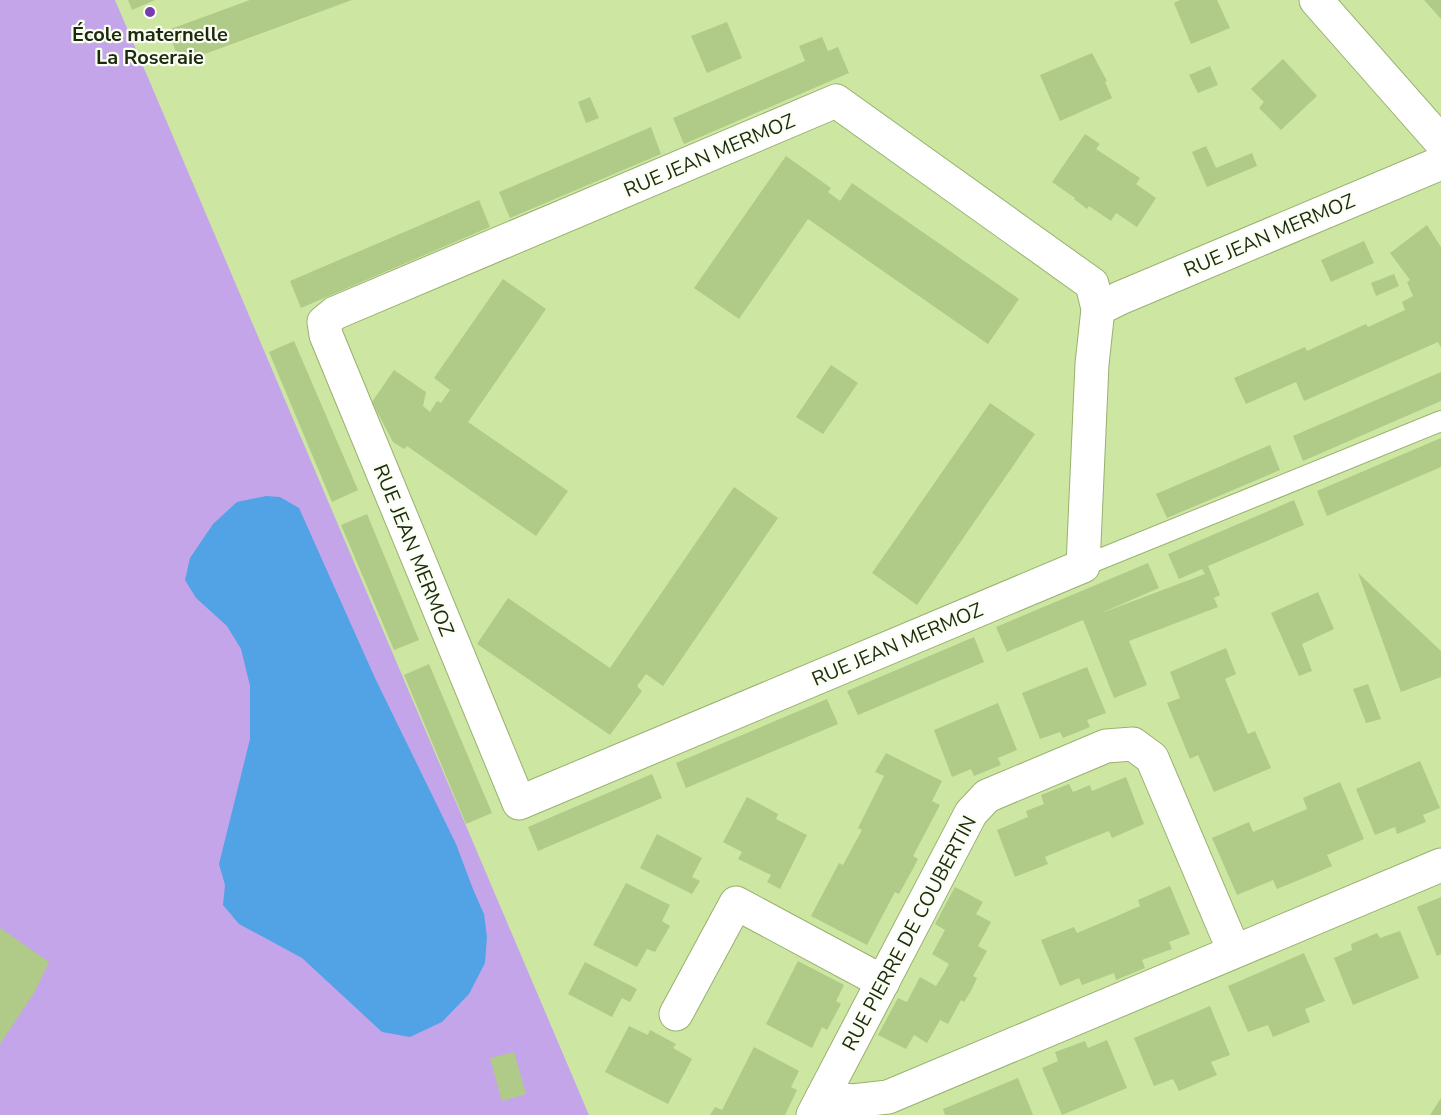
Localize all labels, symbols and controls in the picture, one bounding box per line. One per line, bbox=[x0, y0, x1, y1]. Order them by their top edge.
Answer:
marker: École maternelle La Roseraie bbox=[143, 5, 157, 19]
place label: École maternelle La Roseraie bbox=[72, 21, 228, 71]
street label: RUE JEAN MERMOZ bbox=[620, 107, 799, 204]
street label: RUE JEAN MERMOZ bbox=[1180, 187, 1359, 284]
street label: RUE JEAN MERMOZ bbox=[367, 460, 460, 640]
street label: RUE JEAN MERMOZ bbox=[808, 596, 987, 693]
street label: RUE PIERRE DE COUBERTIN bbox=[836, 811, 983, 1055]

